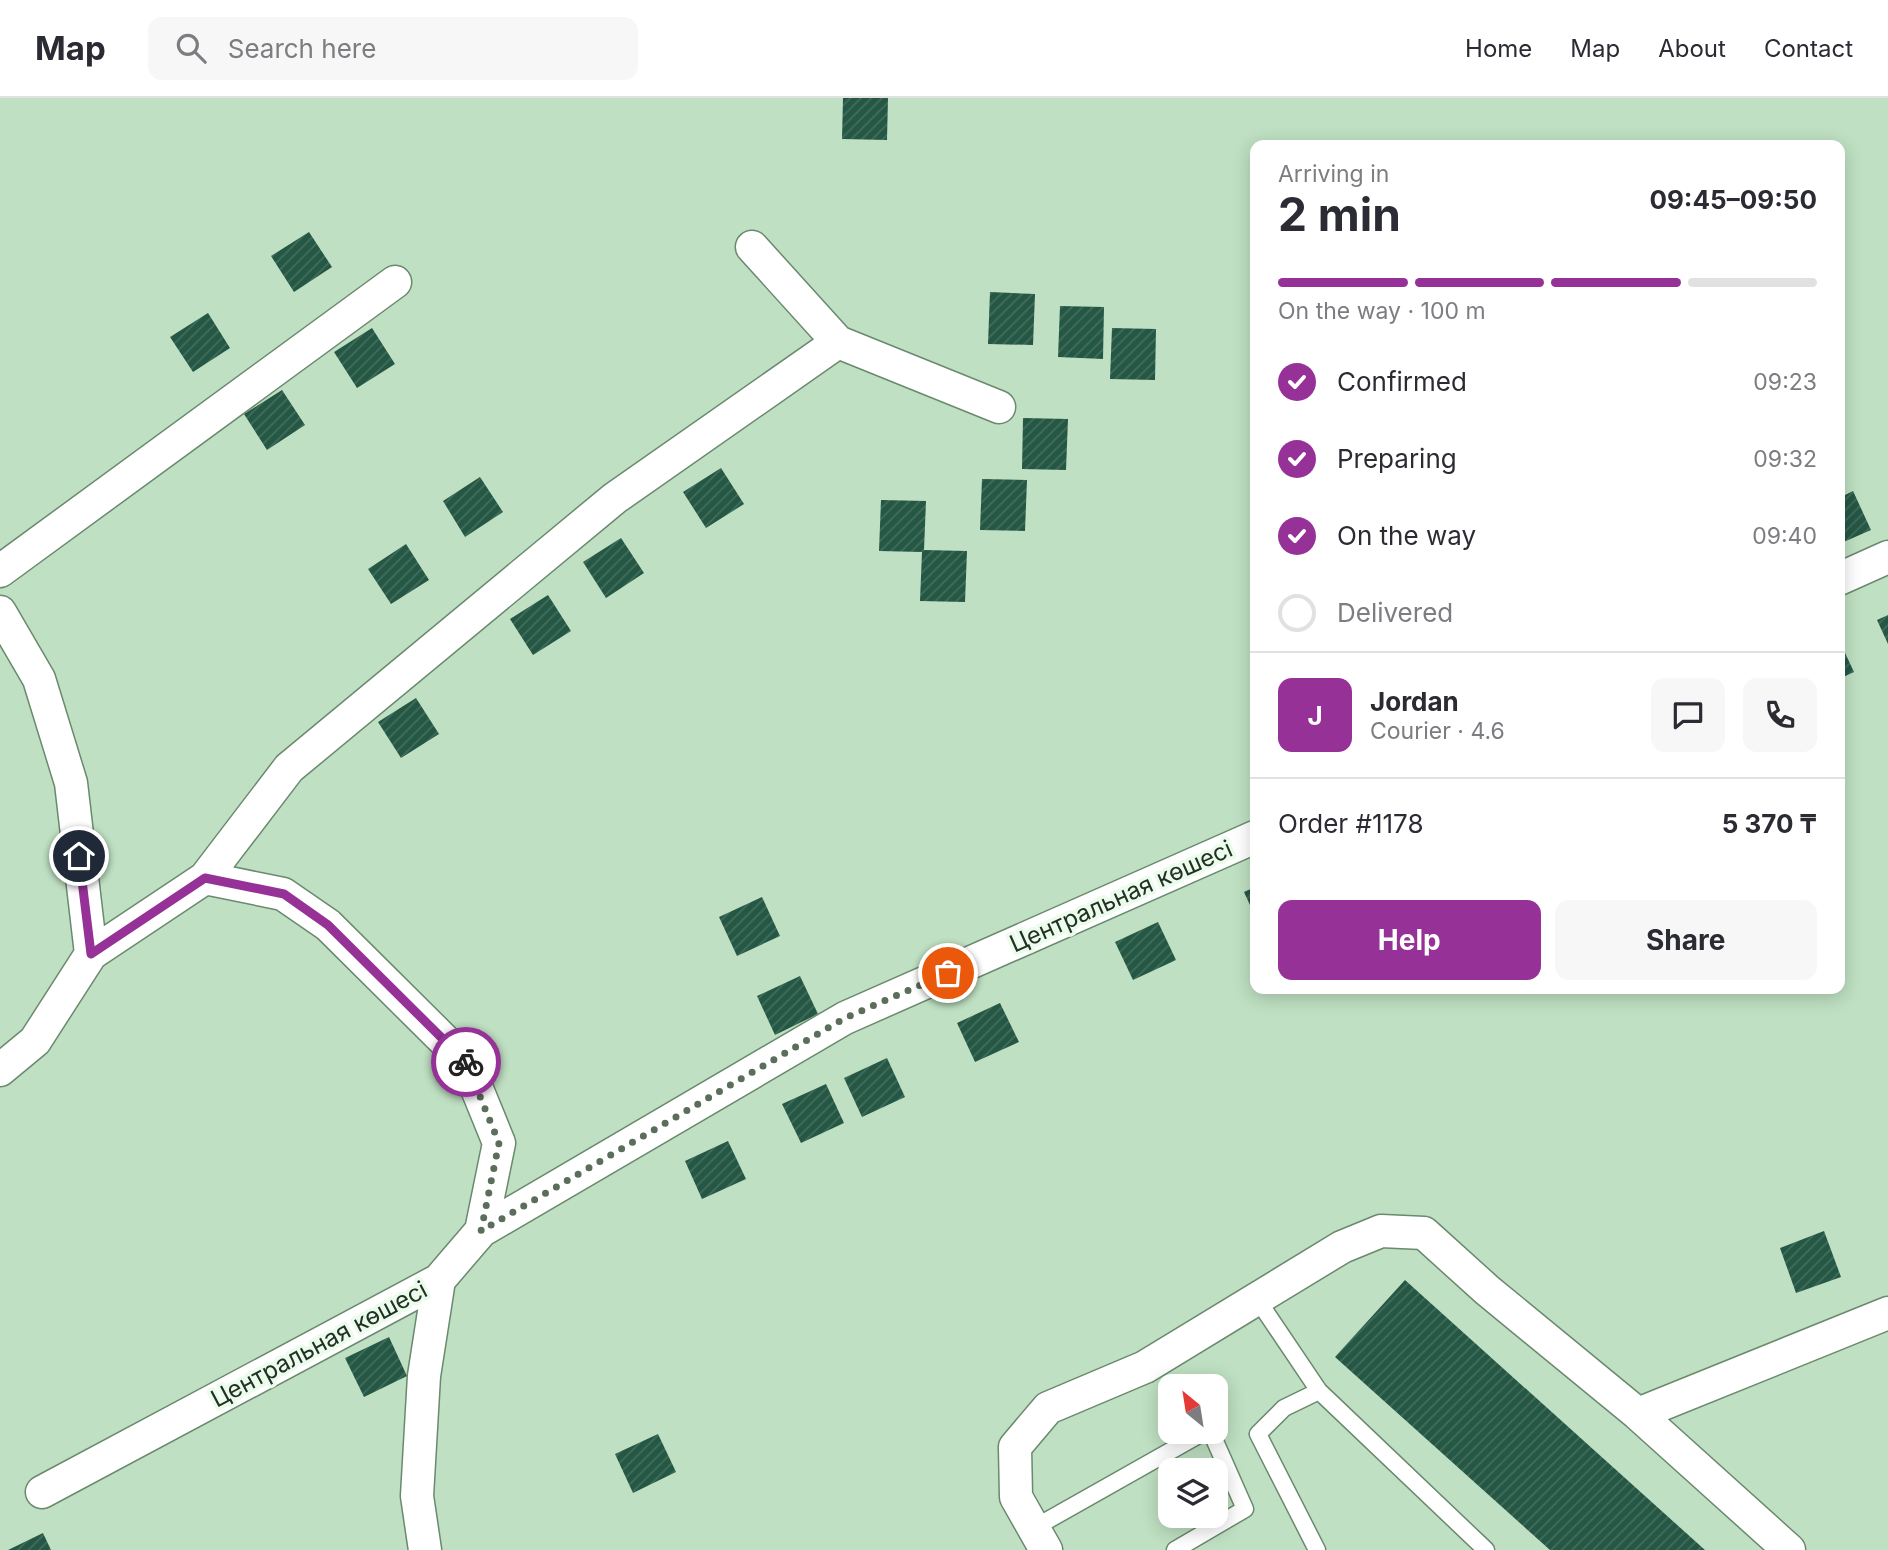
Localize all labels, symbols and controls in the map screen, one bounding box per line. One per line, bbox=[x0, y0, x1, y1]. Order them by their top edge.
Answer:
search box bbox=[148, 17, 638, 80]
text: Map bbox=[35, 28, 106, 68]
icon: search bbox=[172, 29, 210, 67]
text: Search here bbox=[228, 33, 376, 64]
text: Home bbox=[1465, 34, 1532, 63]
text: Map bbox=[1570, 34, 1620, 63]
text: About bbox=[1658, 34, 1726, 63]
text: Contact bbox=[1764, 34, 1853, 63]
text: Arriving in bbox=[1278, 160, 1389, 188]
text: 09:45–09:50 bbox=[1649, 184, 1817, 215]
text: 2 min bbox=[1278, 186, 1401, 242]
text: On the way · 100 m bbox=[1278, 297, 1486, 325]
icon: check bbox=[1278, 363, 1316, 401]
text: Confirmed bbox=[1337, 366, 1467, 397]
text: 09:23 bbox=[1753, 368, 1817, 396]
icon: check bbox=[1278, 440, 1316, 478]
text: Preparing bbox=[1337, 443, 1457, 474]
text: 09:32 bbox=[1753, 445, 1817, 473]
icon: check bbox=[1278, 517, 1316, 555]
text: On the way bbox=[1337, 520, 1476, 551]
text: 09:40 bbox=[1752, 522, 1817, 550]
text: Delivered bbox=[1337, 597, 1453, 628]
button: chat bbox=[1651, 678, 1725, 752]
button: phone bbox=[1743, 678, 1817, 752]
text: Jordan bbox=[1370, 686, 1459, 717]
text: J bbox=[1307, 700, 1323, 731]
text: Courier · 4.6 bbox=[1370, 717, 1505, 745]
text: Order #1178 bbox=[1278, 808, 1423, 839]
text: 5 370 ₸ bbox=[1722, 808, 1817, 839]
pin bbox=[49, 826, 109, 886]
street label: Центральная көшесі bbox=[1005, 834, 1237, 958]
icon: home bbox=[60, 837, 98, 875]
button: Help bbox=[1278, 900, 1541, 980]
button: Share bbox=[1555, 900, 1817, 980]
pin bbox=[918, 943, 978, 1003]
icon: bag bbox=[929, 954, 967, 992]
courier bbox=[431, 1027, 501, 1097]
icon: bike bbox=[447, 1043, 485, 1081]
street label: Центральная көшесі bbox=[206, 1275, 432, 1413]
north arrow bbox=[1158, 1374, 1228, 1444]
map controls bbox=[1158, 1374, 1228, 1528]
button: layers bbox=[1158, 1458, 1228, 1528]

